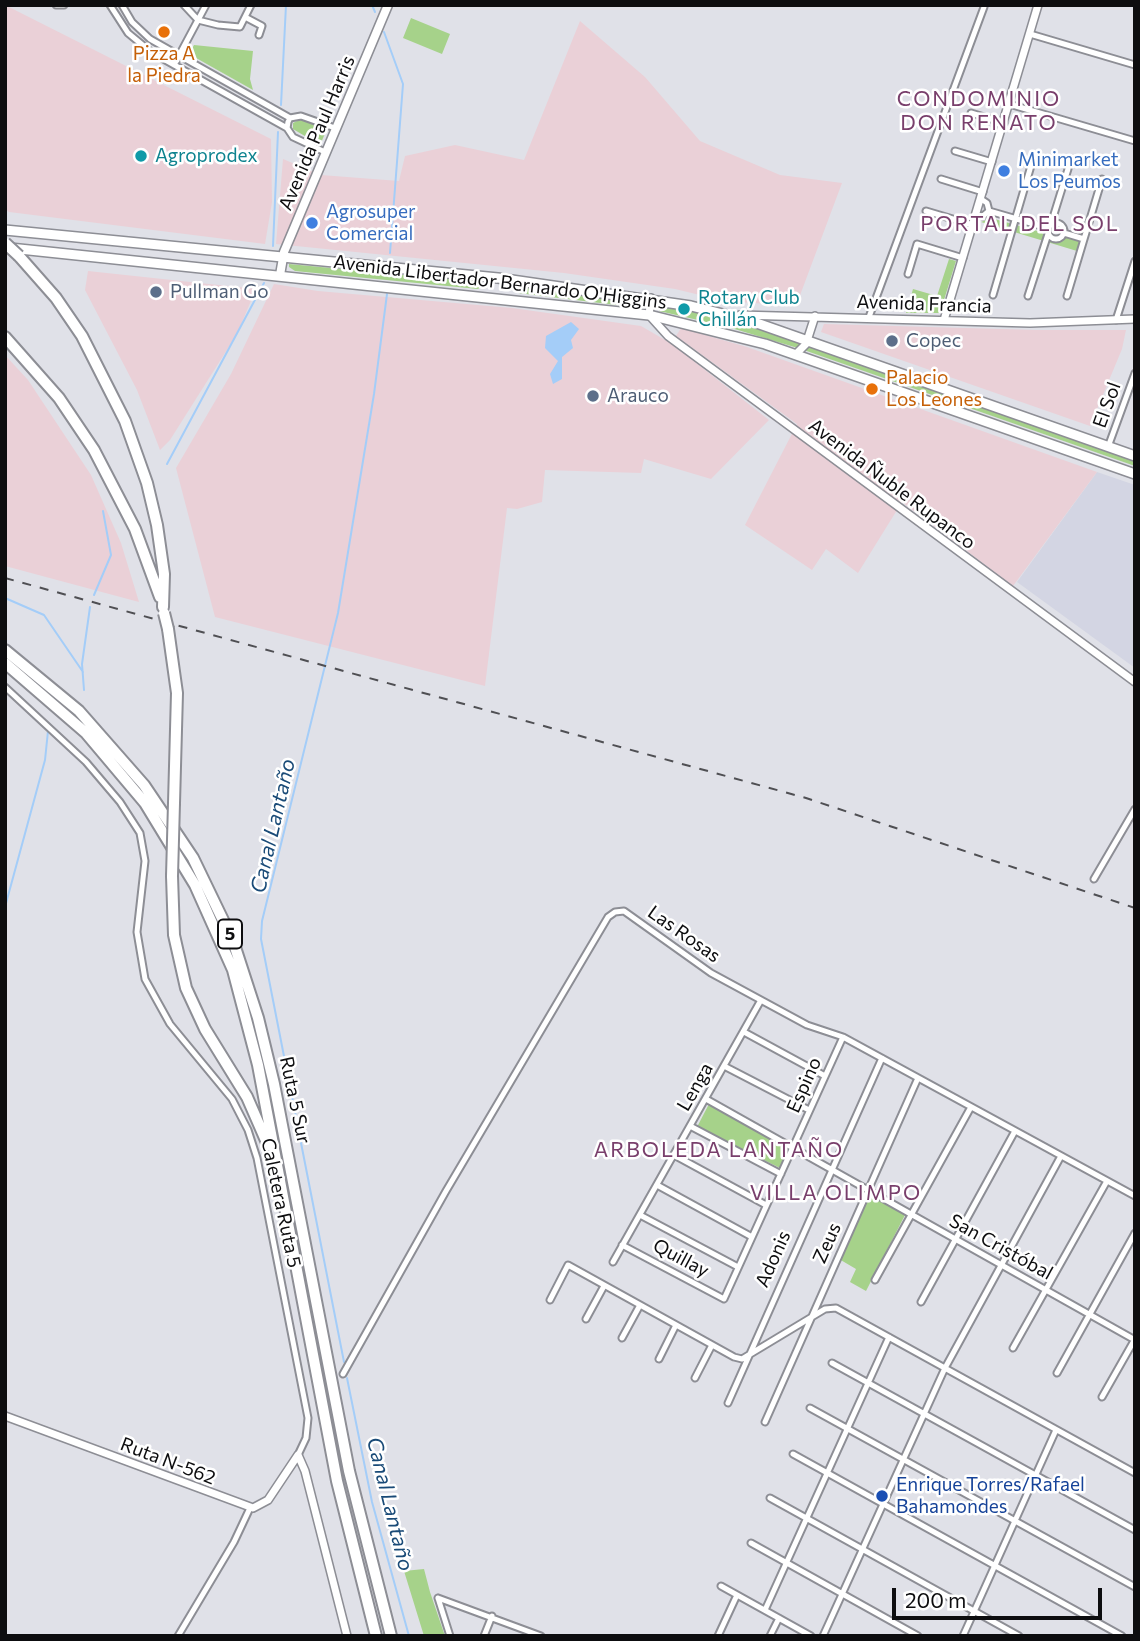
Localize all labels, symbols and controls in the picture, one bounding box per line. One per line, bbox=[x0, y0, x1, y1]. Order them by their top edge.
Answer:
marker: Pizza A la Piedra bbox=[156, 24, 172, 40]
place label: Pizza A la Piedra bbox=[127, 43, 201, 87]
street label: Avenida Paul Harris bbox=[274, 52, 360, 214]
district label: CONDOMINIO DON RENATO bbox=[898, 86, 1060, 136]
place label: Agroprodex bbox=[155, 145, 258, 167]
marker: Agroprodex bbox=[133, 148, 149, 164]
place label: Minimarket Los Peumos bbox=[1018, 149, 1121, 193]
marker: Minimarket Los Peumos bbox=[996, 163, 1012, 179]
place label: Agrosuper Comercial bbox=[326, 201, 416, 245]
district label: PORTAL DEL SOL bbox=[922, 211, 1118, 237]
marker: Agrosuper Comercial bbox=[304, 215, 320, 231]
street label: Avenida Libertador Bernardo O'Higgins bbox=[332, 250, 668, 314]
place label: Pullman Go bbox=[170, 281, 269, 303]
marker: Pullman Go bbox=[148, 284, 164, 300]
place label: Rotary Club Chillán bbox=[698, 287, 800, 331]
street label: Avenida Francia bbox=[856, 290, 992, 318]
marker: Rotary Club Chillán bbox=[676, 301, 692, 317]
place label: Copec bbox=[906, 330, 961, 352]
marker: Copec bbox=[884, 333, 900, 349]
place label: Palacio Los Leones bbox=[886, 367, 982, 411]
street label: El Sol bbox=[1088, 379, 1126, 431]
marker: Palacio Los Leones bbox=[864, 381, 880, 397]
place label: Arauco bbox=[607, 385, 669, 407]
marker: Arauco bbox=[585, 388, 601, 404]
street label: Avenida Ñuble Rupanco bbox=[804, 414, 980, 554]
water label: Canal Lantaño bbox=[245, 756, 301, 896]
street label: Las Rosas bbox=[643, 901, 725, 967]
road number: 5 bbox=[218, 919, 242, 948]
street label: Ruta 5 Sur bbox=[275, 1054, 315, 1146]
street label: Espino bbox=[782, 1054, 826, 1116]
street label: Lenga bbox=[672, 1059, 718, 1115]
street label: Caletera Ruta 5 bbox=[256, 1136, 306, 1270]
district label: ARBOLEDA LANTAÑO bbox=[596, 1137, 842, 1163]
district label: VILLA OLIMPO bbox=[751, 1180, 921, 1206]
street label: San Cristóbal bbox=[945, 1209, 1057, 1285]
street label: Zeus bbox=[808, 1219, 846, 1267]
street label: Adonis bbox=[751, 1227, 795, 1291]
street label: Quillay bbox=[649, 1234, 713, 1282]
street label: Ruta N-562 bbox=[117, 1432, 219, 1490]
water label: Canal Lantaño bbox=[361, 1435, 419, 1573]
place label: Enrique Torres/Rafael Bahamondes bbox=[896, 1474, 1085, 1518]
marker: Enrique Torres/Rafael Bahamondes bbox=[874, 1488, 890, 1504]
scale bar bbox=[895, 1574, 1105, 1618]
text: 200 m bbox=[905, 1587, 966, 1612]

